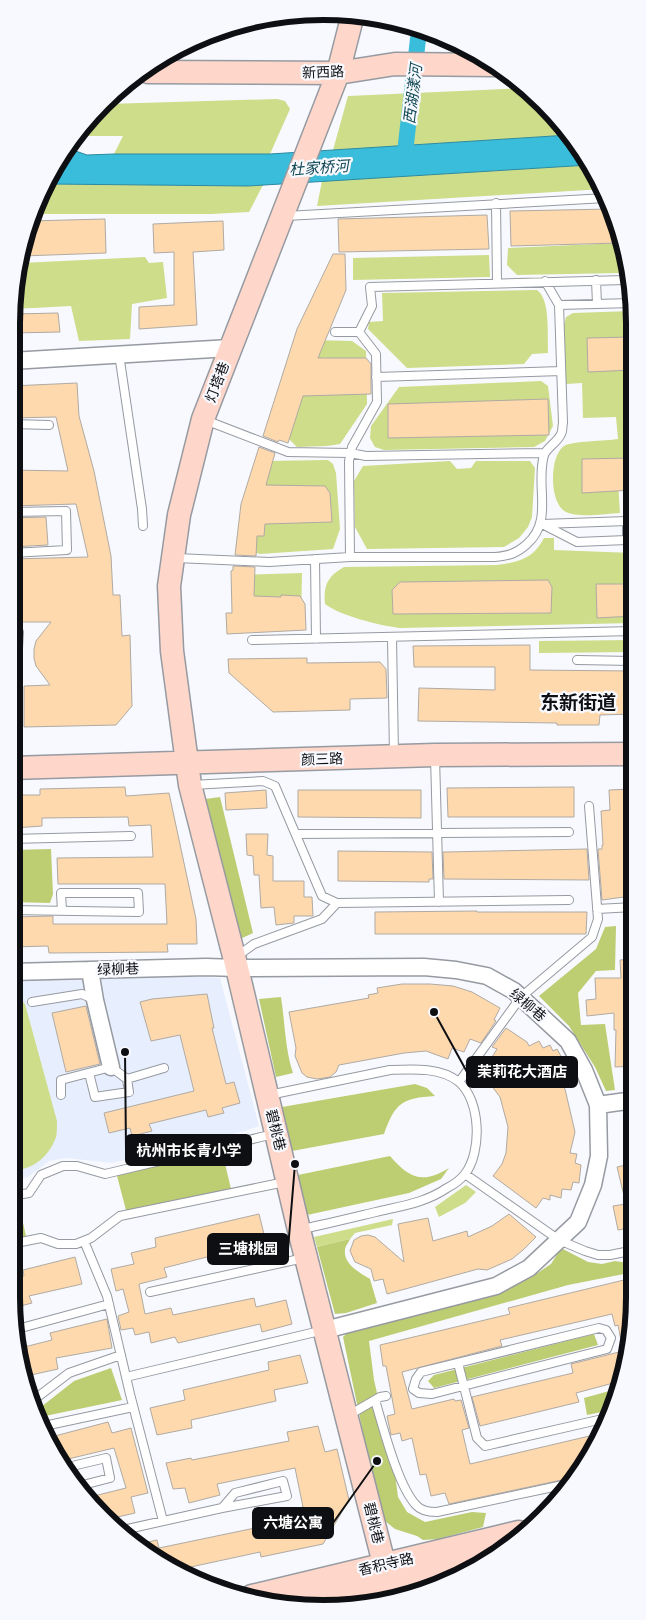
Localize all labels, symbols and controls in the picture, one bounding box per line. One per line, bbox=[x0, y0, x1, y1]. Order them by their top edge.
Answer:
water label: 西湖漾河 bbox=[399, 60, 426, 125]
street label: 新西路 bbox=[302, 62, 344, 82]
water label: 杜家桥河 bbox=[288, 156, 353, 179]
street label: 灯塔巷 bbox=[201, 359, 233, 405]
district label: 东新街道 bbox=[540, 690, 616, 714]
street label: 颜三路 bbox=[301, 749, 343, 769]
street label: 绿柳巷 bbox=[97, 959, 139, 979]
street label: 绿柳巷 bbox=[506, 985, 550, 1025]
callout: 茉莉花大酒店 bbox=[467, 1057, 577, 1087]
text: 茉莉花大酒店 bbox=[477, 1062, 567, 1081]
street label: 碧桃巷 bbox=[262, 1107, 290, 1153]
callout: 杭州市长青小学 bbox=[126, 1135, 251, 1165]
text: 杭州市长青小学 bbox=[136, 1141, 242, 1160]
callout: 三塘桃园 bbox=[208, 1234, 288, 1264]
text: 三塘桃园 bbox=[218, 1239, 278, 1258]
street label: 碧桃巷 bbox=[360, 1500, 388, 1546]
callout: 六塘公寓 bbox=[253, 1508, 333, 1538]
text: 六塘公寓 bbox=[263, 1513, 323, 1532]
street label: 香积寺路 bbox=[357, 1549, 415, 1579]

